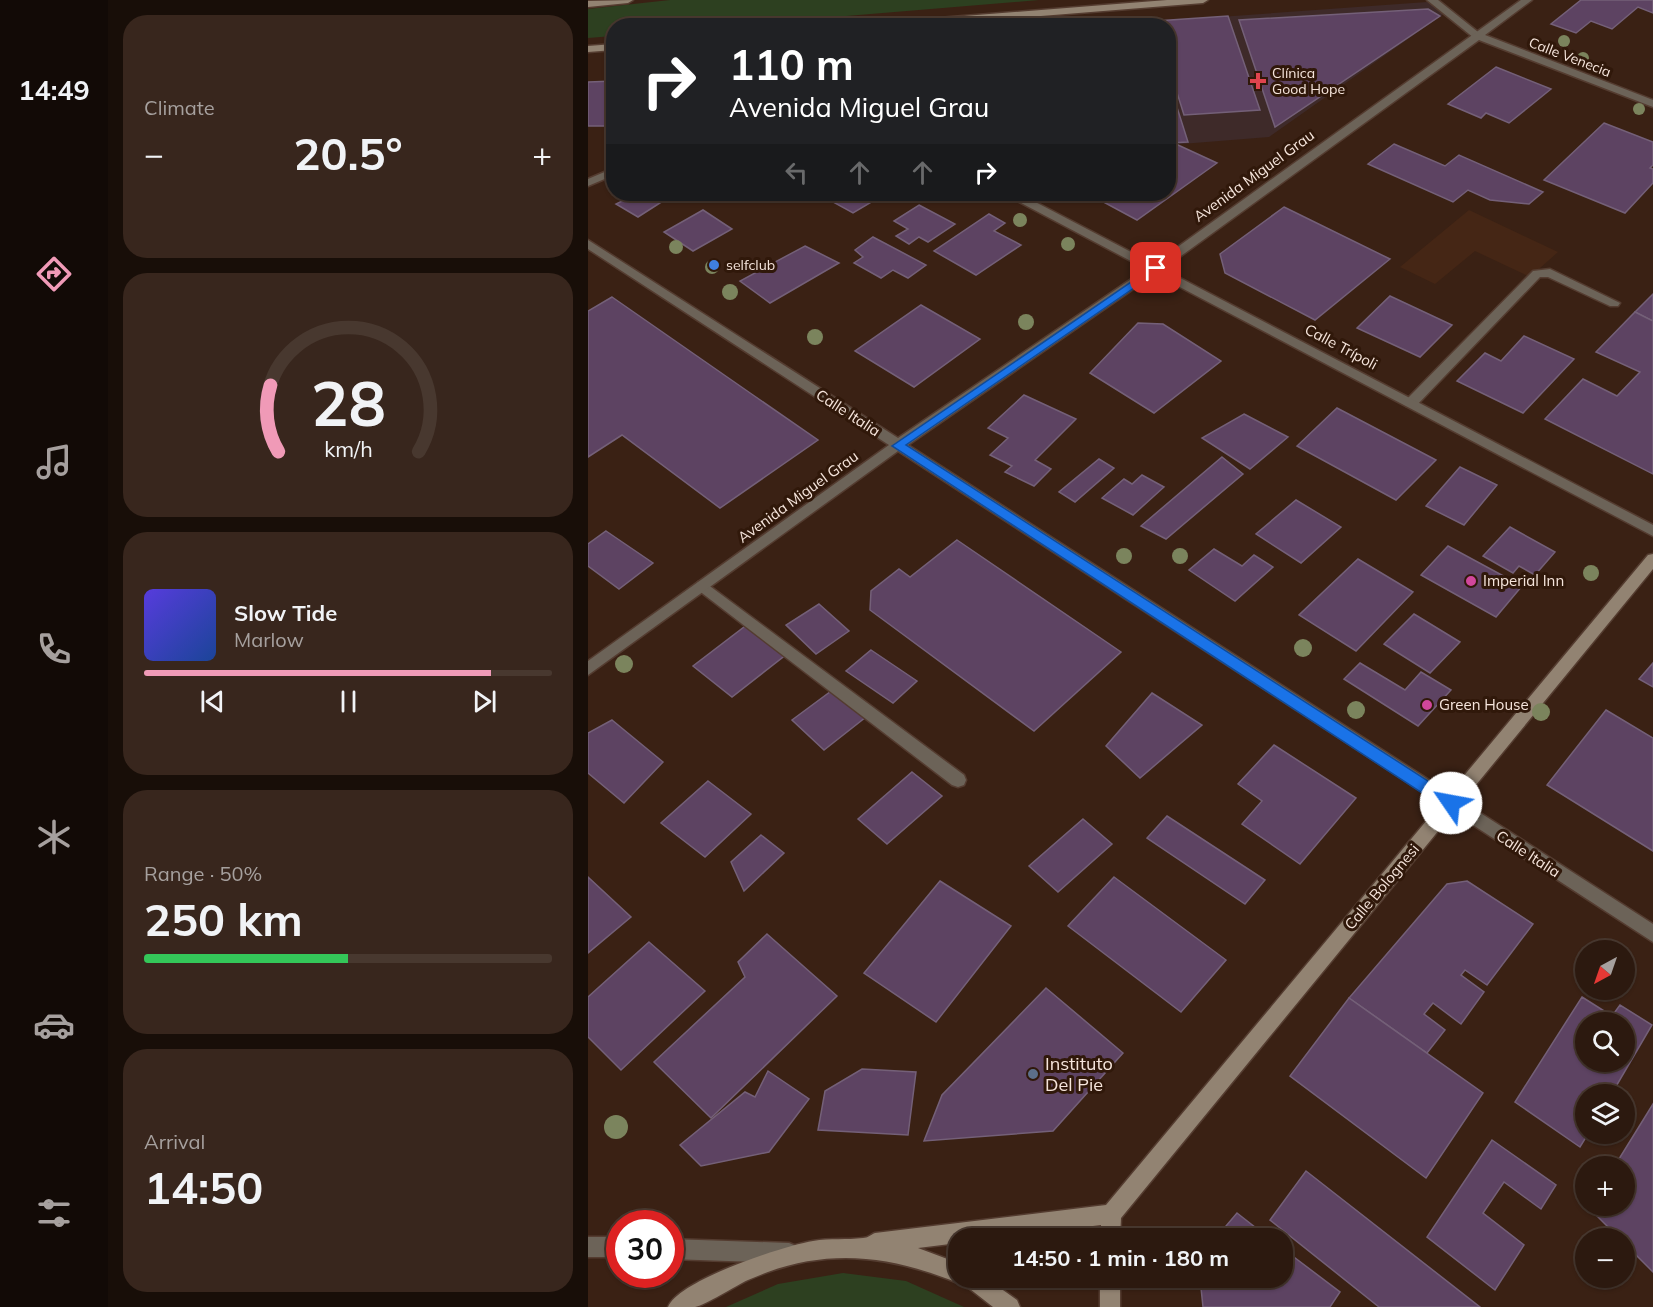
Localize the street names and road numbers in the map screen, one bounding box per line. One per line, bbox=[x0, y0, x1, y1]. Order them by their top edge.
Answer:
street label: Calle Venecia bbox=[1526, 33, 1614, 81]
street label: Avenida Miguel Grau bbox=[1190, 125, 1318, 226]
street label: Calle Trípoli bbox=[1302, 319, 1381, 374]
street label: Calle Italia bbox=[813, 385, 884, 440]
street label: Avenida Miguel Grau bbox=[734, 446, 862, 547]
street label: Calle Italia bbox=[1493, 826, 1564, 881]
street label: Calle Bolognesi bbox=[1340, 840, 1423, 933]

